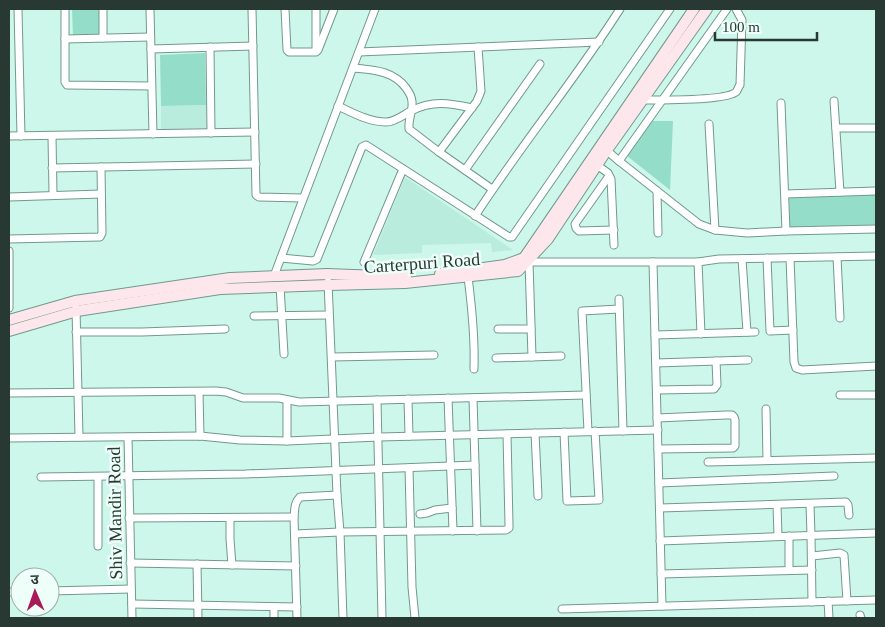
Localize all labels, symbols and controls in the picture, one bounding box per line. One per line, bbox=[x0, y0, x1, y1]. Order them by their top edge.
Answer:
scale bar bbox=[715, 10, 818, 42]
text: 100 m bbox=[722, 19, 760, 35]
street label: Carterpuri Road bbox=[363, 249, 481, 277]
street label: Shiv Mandir Road bbox=[104, 446, 126, 580]
north arrow bbox=[10, 567, 60, 617]
text: उ bbox=[30, 572, 40, 587]

